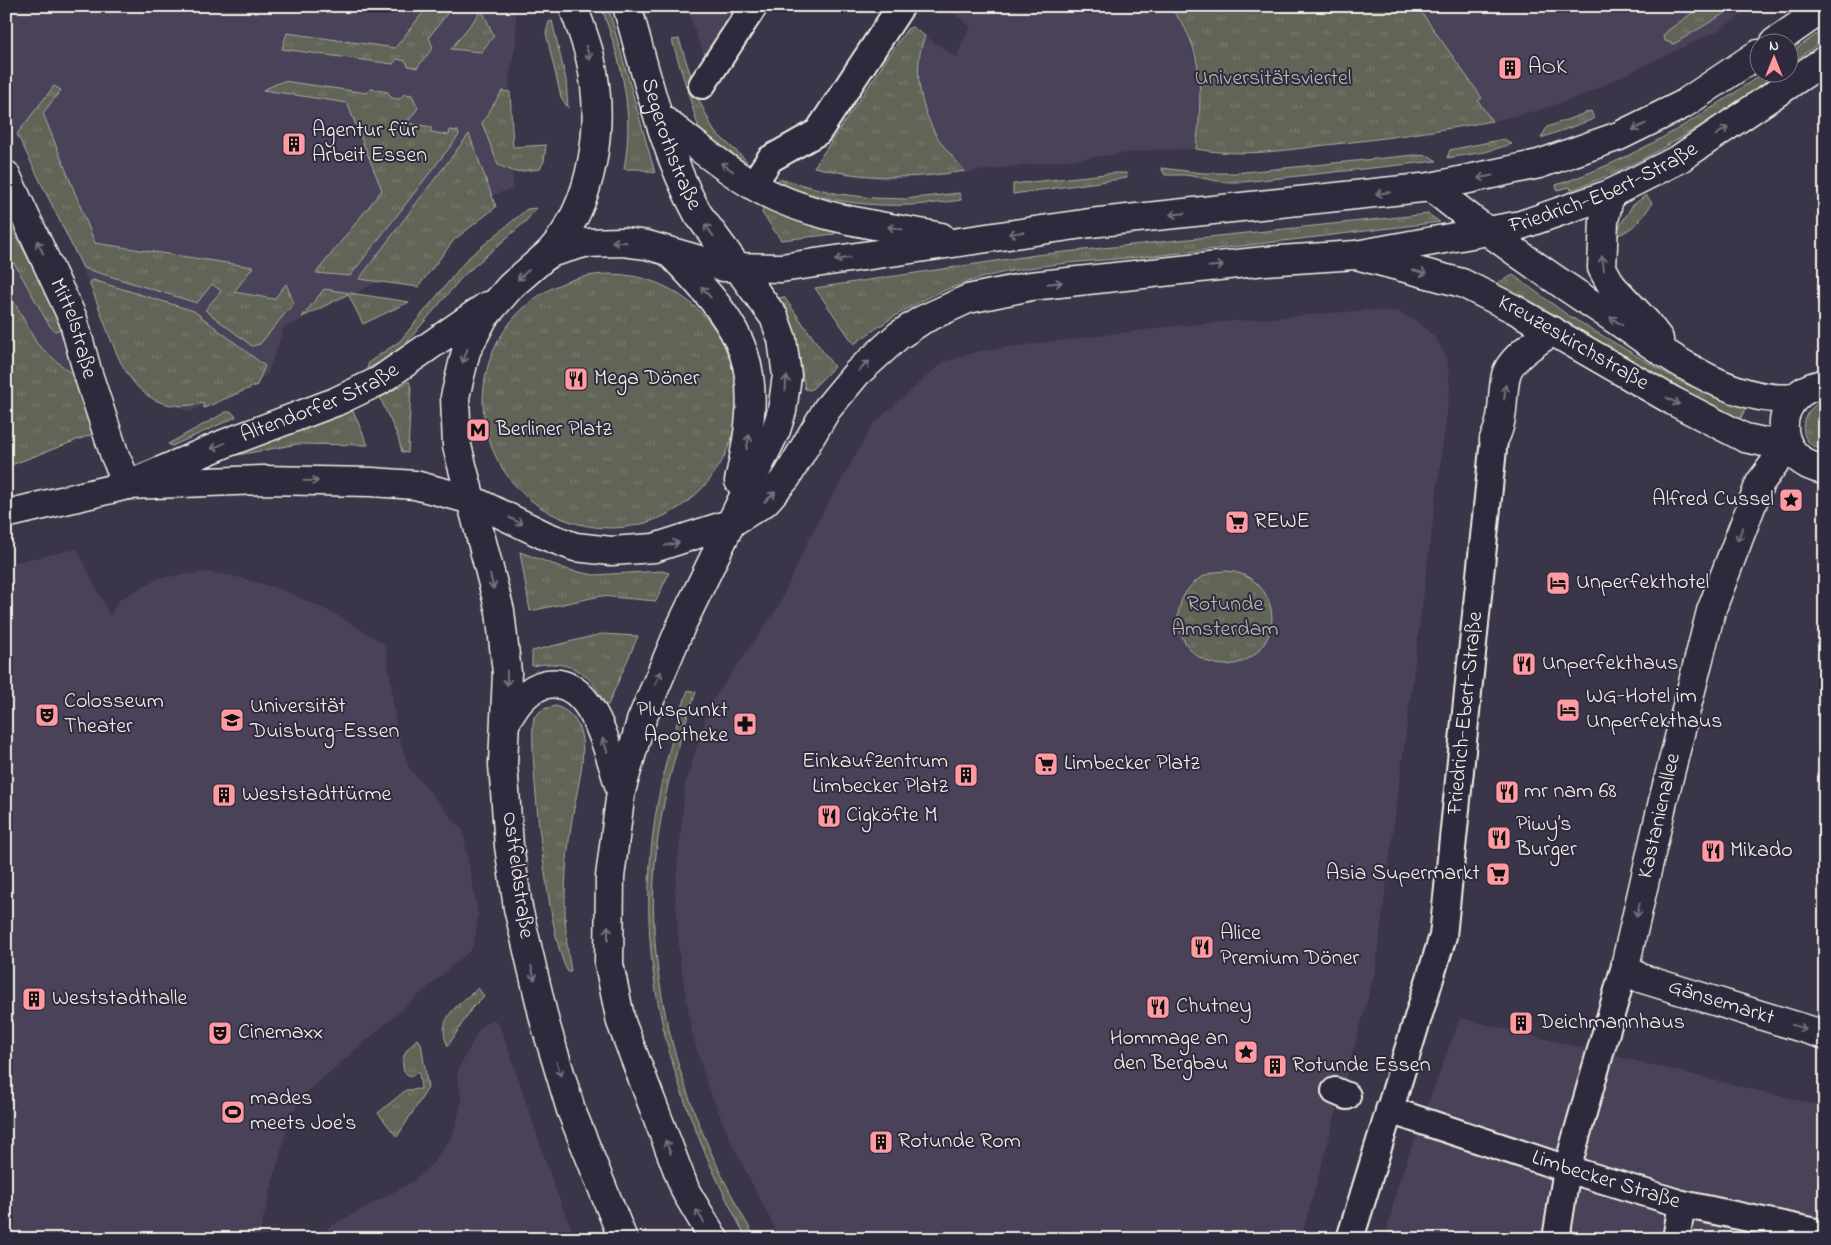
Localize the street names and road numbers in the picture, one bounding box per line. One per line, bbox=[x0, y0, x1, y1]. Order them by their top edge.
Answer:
street label: Segerothstraße bbox=[632, 75, 709, 216]
street label: Friedrich-Ebert-Straße bbox=[1505, 134, 1705, 243]
street label: Mittelstraße bbox=[40, 273, 105, 383]
street label: Kreuzeskirchstraße bbox=[1492, 287, 1655, 400]
street label: Altendorfer Straße bbox=[236, 355, 406, 452]
street label: Friedrich-Ebert-Straße bbox=[1439, 610, 1492, 817]
street label: Kastanienallee bbox=[1630, 750, 1690, 882]
street label: Ostfeldstraße bbox=[492, 809, 542, 941]
street label: Gänsemarkt bbox=[1664, 972, 1779, 1035]
street label: Limbecker Straße bbox=[1527, 1142, 1684, 1219]

